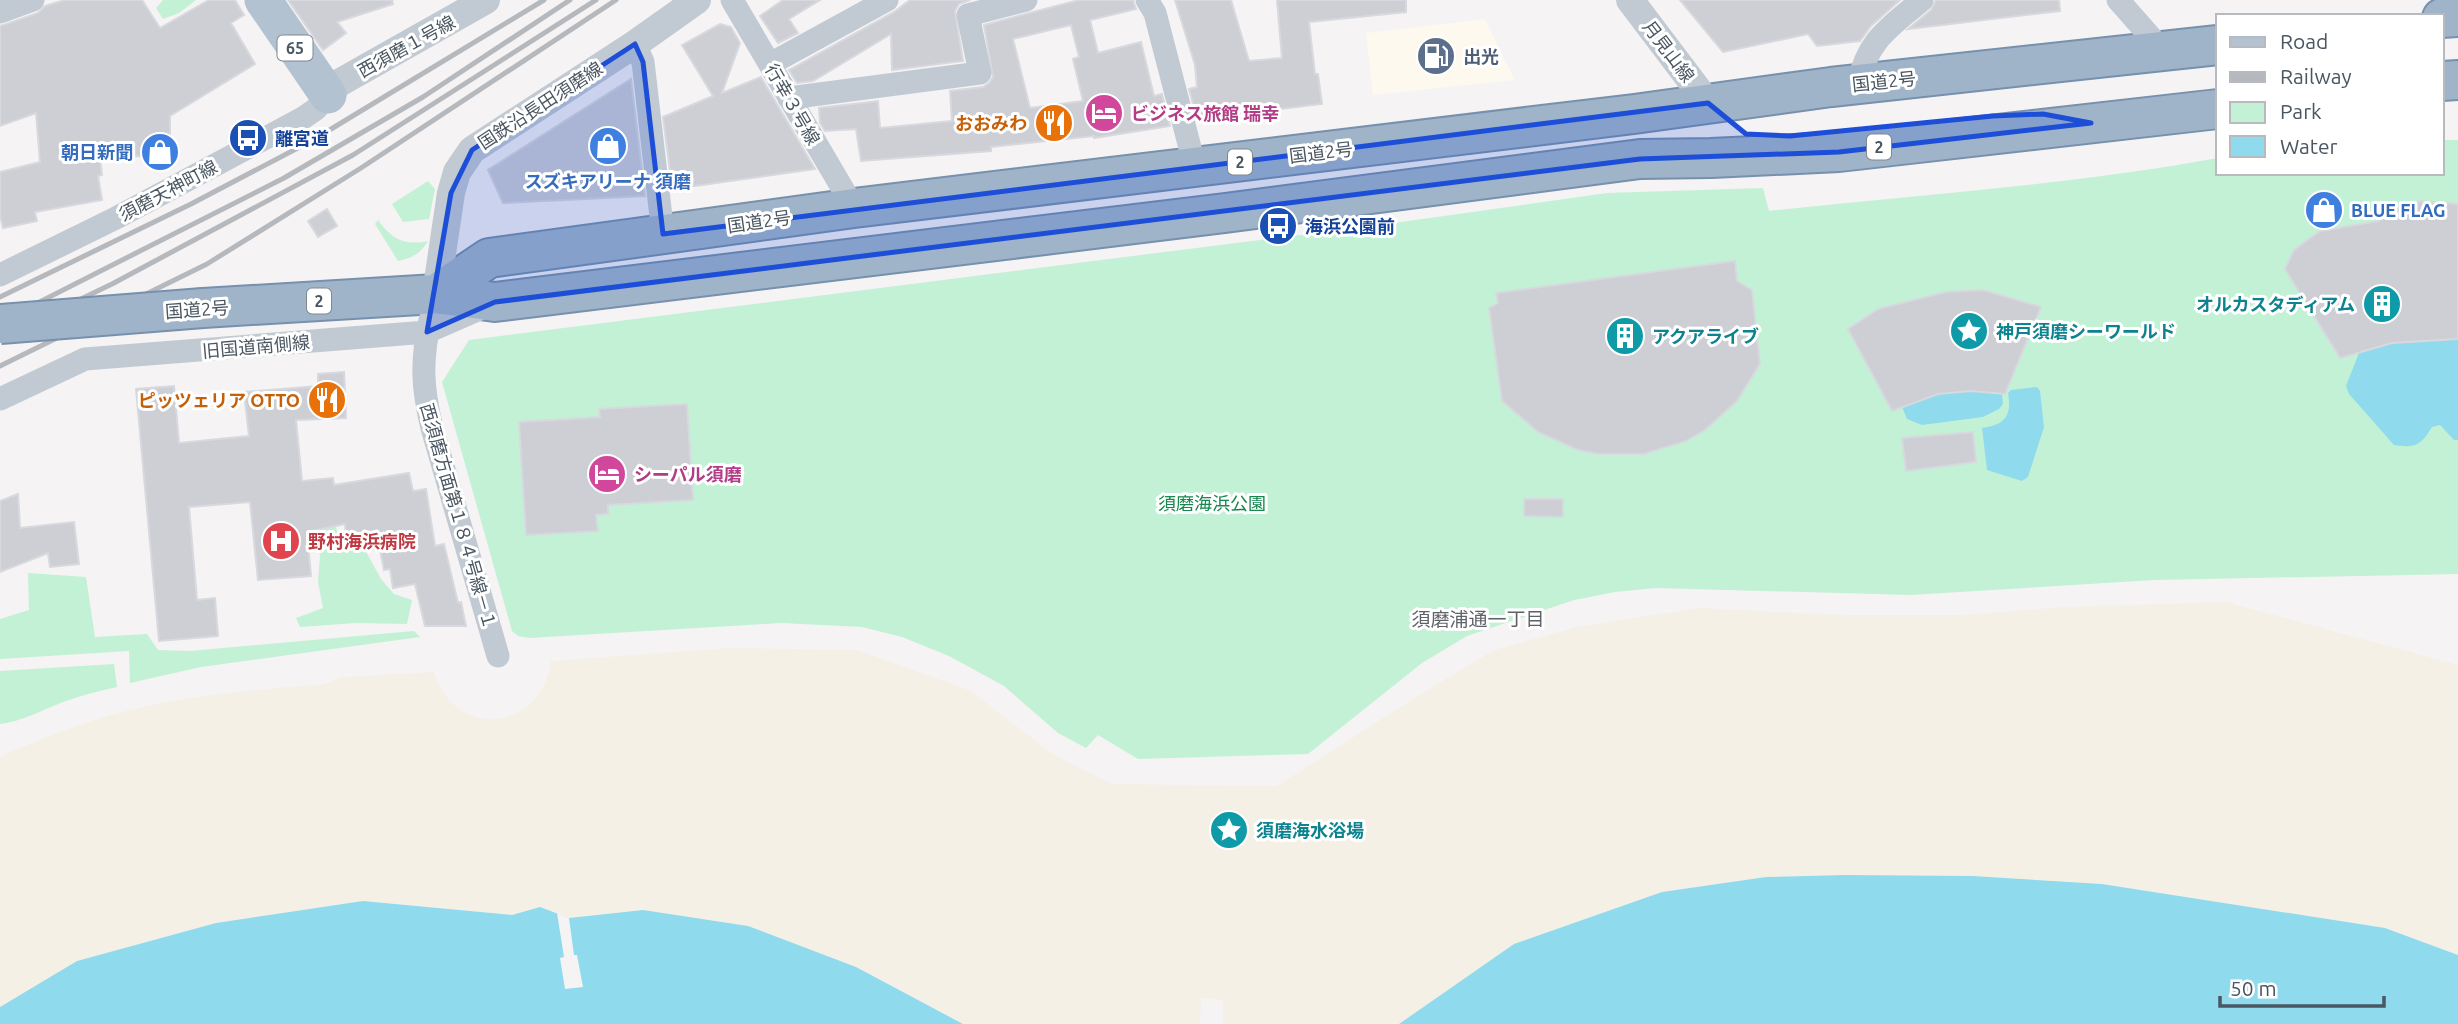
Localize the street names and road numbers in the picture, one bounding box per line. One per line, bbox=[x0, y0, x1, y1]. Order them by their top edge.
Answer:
street label: 西須磨１号線 bbox=[354, 11, 458, 81]
street label: 月見山線 bbox=[1639, 16, 1699, 86]
road number: 65 bbox=[278, 36, 312, 60]
street label: 国鉄沿長田須磨線 bbox=[474, 57, 606, 153]
street label: 行幸３号線 bbox=[762, 60, 824, 148]
street label: 国道2号 bbox=[1851, 68, 1917, 94]
road number: 2 bbox=[1867, 134, 1891, 160]
street label: 国道2号 bbox=[1288, 138, 1354, 166]
road number: 2 bbox=[1228, 150, 1252, 174]
street label: 須磨天神町線 bbox=[116, 156, 220, 224]
street label: 国道2号 bbox=[726, 207, 792, 235]
road number: 2 bbox=[307, 288, 331, 314]
street label: 国道2号 bbox=[164, 297, 230, 321]
street label: 旧国道南側線 bbox=[201, 331, 311, 361]
street label: 西須磨方面第１８４号線－１ bbox=[417, 401, 501, 631]

